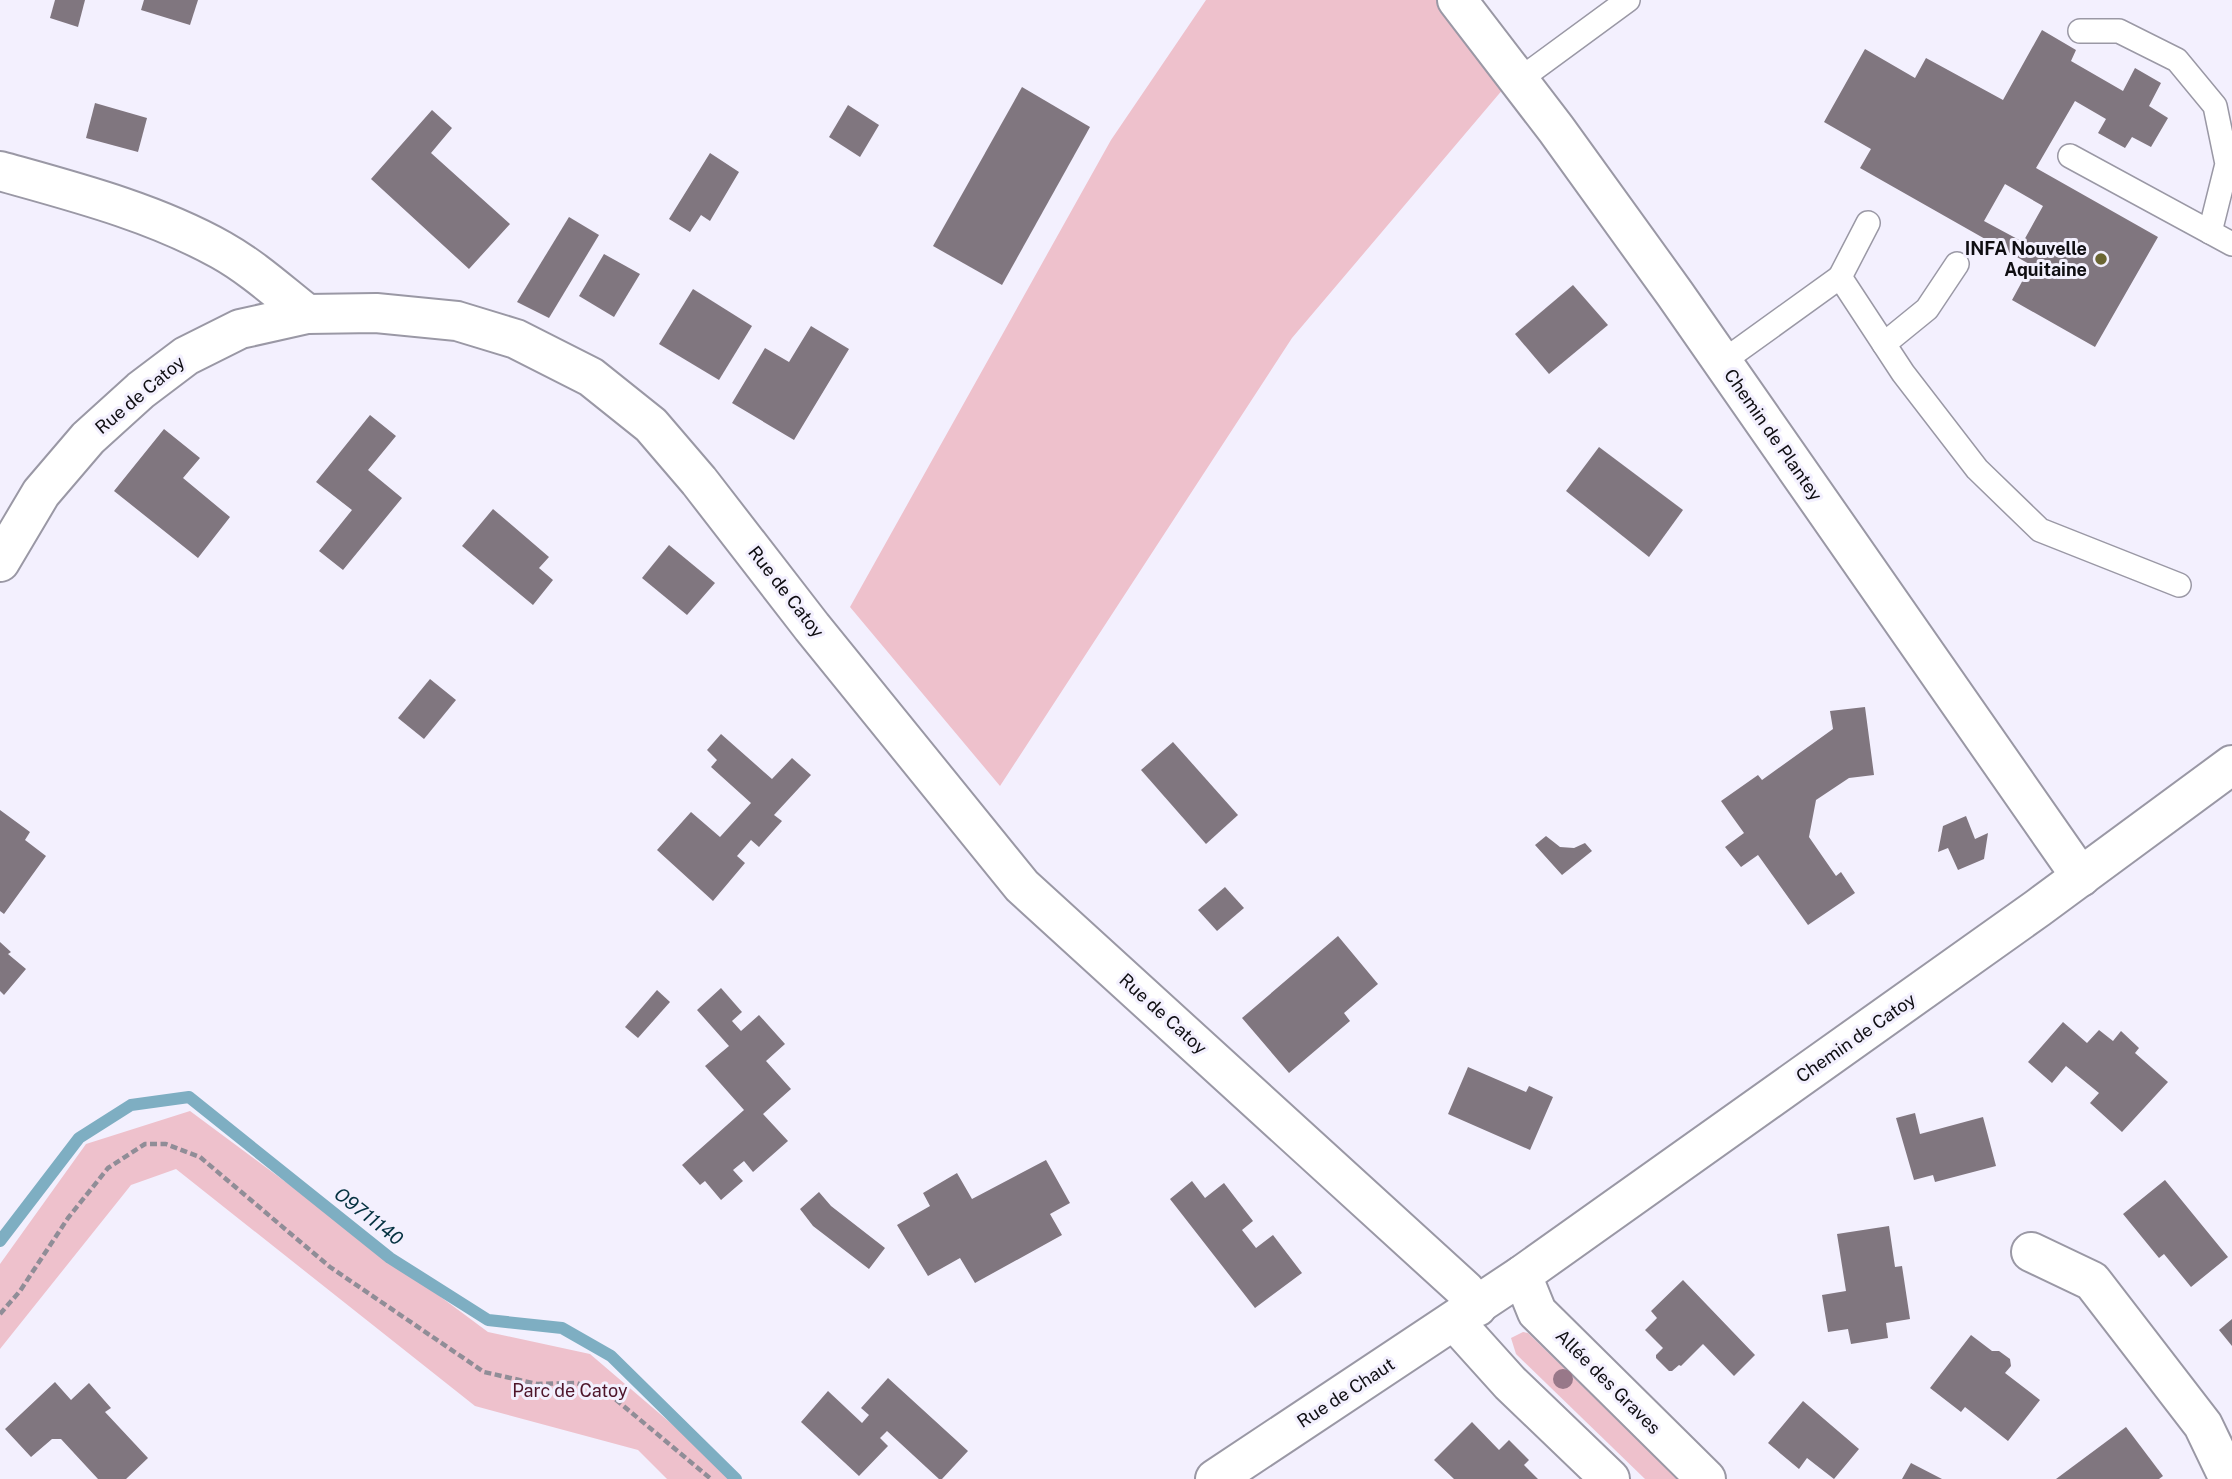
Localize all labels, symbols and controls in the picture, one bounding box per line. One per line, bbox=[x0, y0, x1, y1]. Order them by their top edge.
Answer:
place label: INFA Nouvelle Aquitaine bbox=[1965, 238, 2087, 280]
marker: INFA Nouvelle Aquitaine bbox=[2093, 251, 2109, 267]
street label: Rue de Catoy bbox=[91, 351, 189, 438]
street label: Chemin de Plantey bbox=[1720, 365, 1827, 505]
street label: Rue de Catoy bbox=[744, 542, 829, 642]
street label: Rue de Catoy bbox=[1115, 969, 1212, 1059]
street label: Chemin de Catoy bbox=[1792, 988, 1920, 1087]
water label: O9711140 bbox=[330, 1182, 408, 1250]
street label: Allée des Graves bbox=[1552, 1325, 1665, 1438]
street label: Rue de Chaut bbox=[1293, 1353, 1398, 1432]
park label: Parc de Catoy bbox=[512, 1380, 628, 1401]

